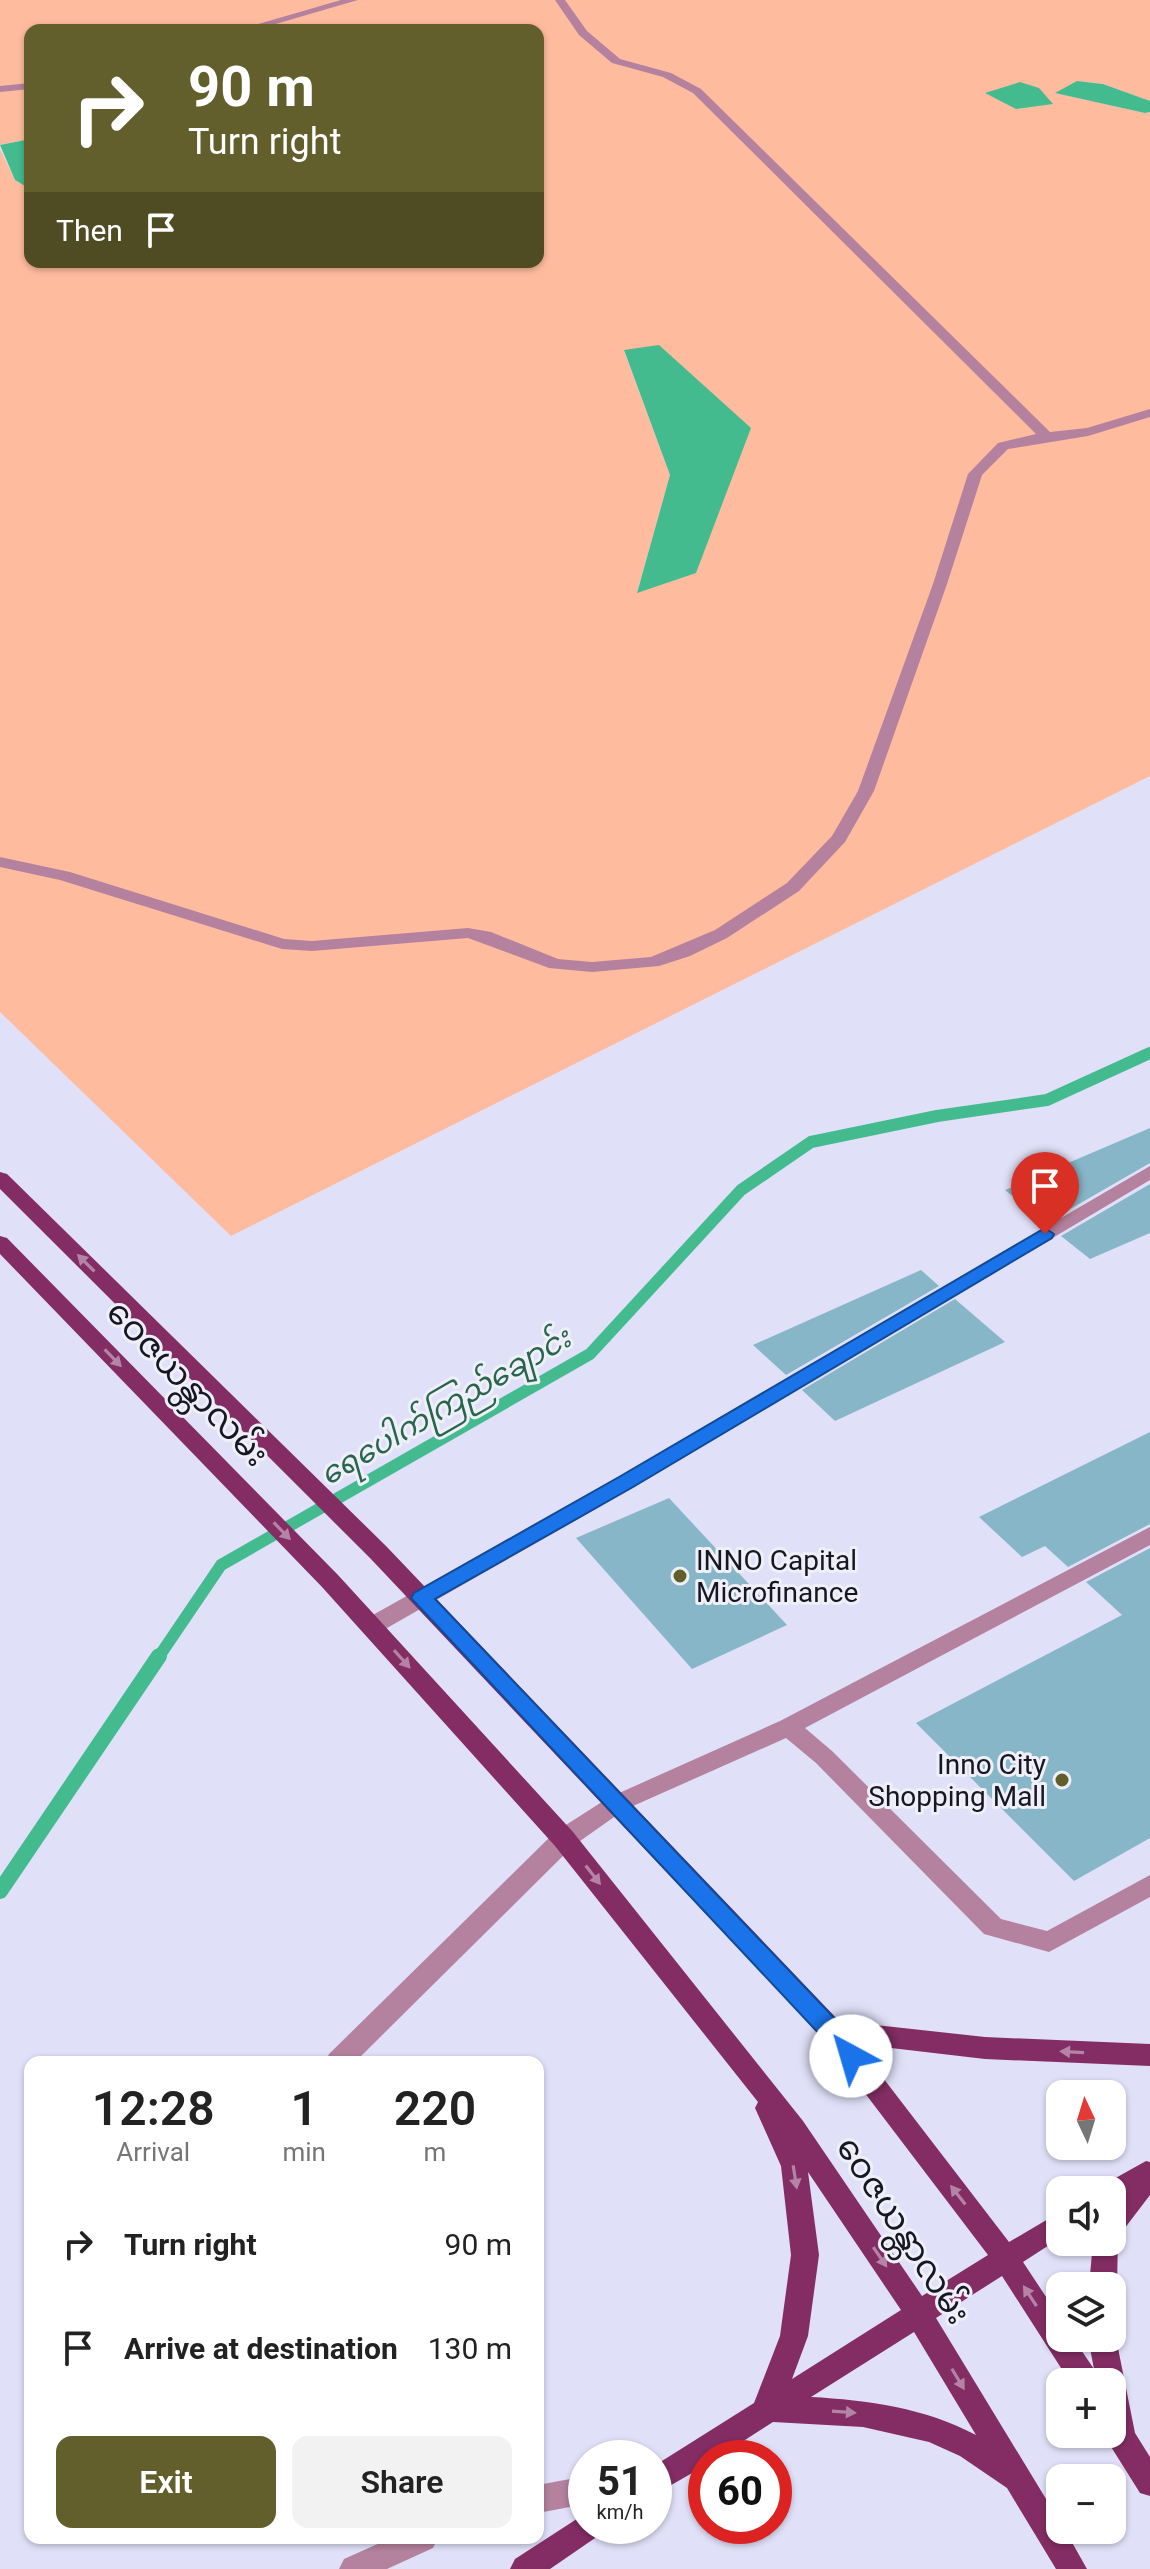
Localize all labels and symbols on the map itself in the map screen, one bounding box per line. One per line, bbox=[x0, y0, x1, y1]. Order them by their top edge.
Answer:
pin bbox=[1011, 1152, 1079, 1234]
one-way arrow bbox=[77, 1254, 95, 1273]
street label: ဝေဇယန္တာလမ်း bbox=[93, 1289, 280, 1480]
water label: ရေပေါက်ကြည်ချောင်း bbox=[312, 1317, 582, 1499]
one-way arrow bbox=[104, 1348, 122, 1367]
one-way arrow bbox=[273, 1521, 291, 1540]
place label: INNO Capital Microfinance bbox=[696, 1544, 858, 1609]
marker: INNO Capital Microfinance bbox=[671, 1567, 689, 1585]
one-way arrow bbox=[393, 1649, 411, 1669]
place label: Inno City Shopping Mall bbox=[868, 1748, 1046, 1813]
marker: Inno City Shopping Mall bbox=[1053, 1771, 1071, 1789]
one-way arrow bbox=[584, 1865, 600, 1885]
position arrow bbox=[809, 2014, 893, 2098]
one-way arrow bbox=[1059, 2045, 1084, 2058]
north arrow bbox=[1046, 2080, 1126, 2160]
street label: ဝေဇယန္တာလမ်း bbox=[822, 2127, 983, 2336]
one-way arrow bbox=[789, 2165, 801, 2190]
one-way arrow bbox=[950, 2185, 966, 2205]
one-way arrow bbox=[873, 2246, 887, 2268]
one-way arrow bbox=[1024, 2285, 1038, 2307]
one-way arrow bbox=[951, 2368, 965, 2390]
one-way arrow bbox=[832, 2406, 857, 2419]
speed limit sign: 60 bbox=[688, 2440, 792, 2544]

